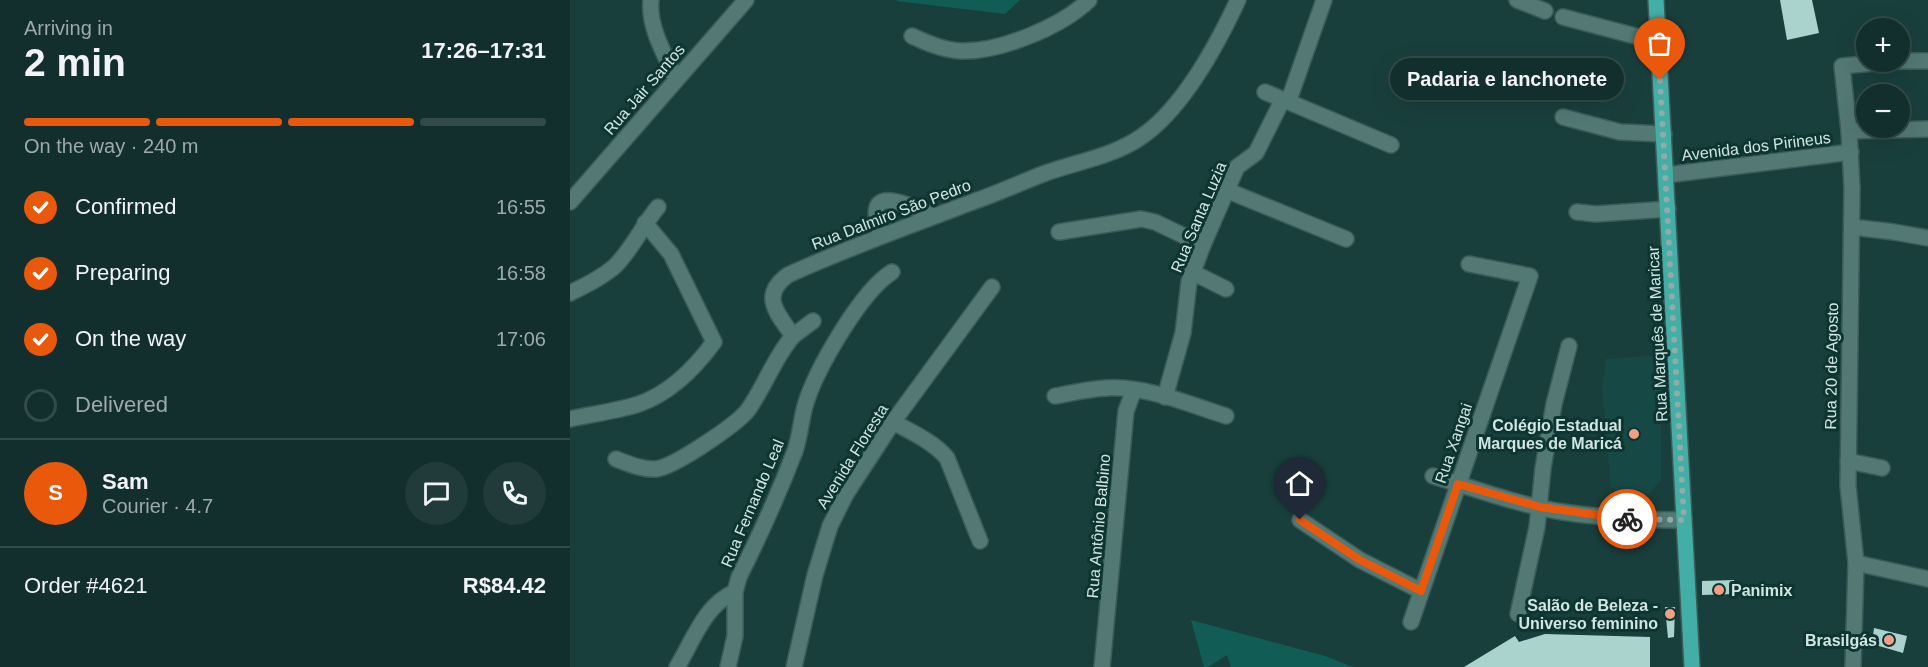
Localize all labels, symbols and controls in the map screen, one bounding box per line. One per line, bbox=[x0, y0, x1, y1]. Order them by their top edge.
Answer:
text: Arriving in bbox=[24, 17, 113, 39]
pin bbox=[1634, 18, 1685, 80]
map controls bbox=[1856, 18, 1910, 138]
button: + bbox=[1856, 18, 1910, 72]
icon: bag bbox=[1643, 27, 1676, 60]
text: 17:26–17:31 bbox=[421, 38, 546, 63]
text: 2 min bbox=[24, 41, 126, 84]
street label: Rua Jair Santos bbox=[601, 41, 688, 138]
callout: Padaria e lanchonete bbox=[1390, 59, 1624, 101]
text: Padaria e lanchonete bbox=[1407, 68, 1607, 90]
button: − bbox=[1856, 84, 1910, 138]
street label: Avenida dos Pirineus bbox=[1681, 129, 1832, 164]
text: On the way · 240 m bbox=[24, 135, 199, 157]
street label: Rua Santa Luzia bbox=[1168, 159, 1229, 275]
street label: Rua Dalmiro São Pedro bbox=[809, 176, 973, 253]
icon: check bbox=[24, 191, 57, 224]
text: Confirmed bbox=[75, 194, 176, 219]
text: 16:55 bbox=[496, 196, 546, 218]
street label: Rua Marquês de Maricar bbox=[1644, 245, 1671, 422]
icon: check bbox=[24, 257, 57, 290]
text: Preparing bbox=[75, 260, 170, 285]
text: 16:58 bbox=[496, 262, 546, 284]
street label: Rua 20 de Agosto bbox=[1822, 302, 1841, 430]
icon: check bbox=[24, 323, 57, 356]
text: On the way bbox=[75, 326, 186, 351]
text: 17:06 bbox=[496, 328, 546, 350]
text: Delivered bbox=[75, 392, 168, 417]
street label: Avenida Floresta bbox=[813, 401, 891, 512]
street label: Rua Xangai bbox=[1432, 401, 1475, 485]
place label: Colégio Estadual Marques de Maricá bbox=[1478, 417, 1622, 452]
marker: Colégio Estadual Marques de Maricá bbox=[1627, 427, 1641, 441]
street label: Rua Fernando Leal bbox=[718, 437, 787, 570]
street label: Rua Antônio Balbino bbox=[1084, 453, 1113, 599]
pin bbox=[1274, 458, 1325, 520]
button: chat bbox=[405, 462, 468, 525]
button: phone bbox=[483, 462, 546, 525]
icon: home bbox=[1283, 467, 1316, 500]
text: Sam bbox=[102, 469, 148, 494]
text: S bbox=[48, 480, 63, 505]
courier bbox=[1597, 489, 1657, 549]
text: Courier · 4.7 bbox=[102, 495, 213, 517]
icon: bike bbox=[1611, 503, 1644, 536]
text: Order #4621 bbox=[24, 573, 148, 598]
text: R$84.42 bbox=[463, 573, 546, 598]
place label: Panimix bbox=[1731, 582, 1792, 599]
marker: Panimix bbox=[1712, 583, 1726, 597]
place label: Salão de Beleza - Universo feminino bbox=[1518, 597, 1658, 632]
marker: Salão de Beleza - Universo feminino bbox=[1663, 607, 1677, 621]
place label: Brasilgás bbox=[1805, 632, 1877, 649]
marker: Brasilgás bbox=[1882, 633, 1896, 647]

